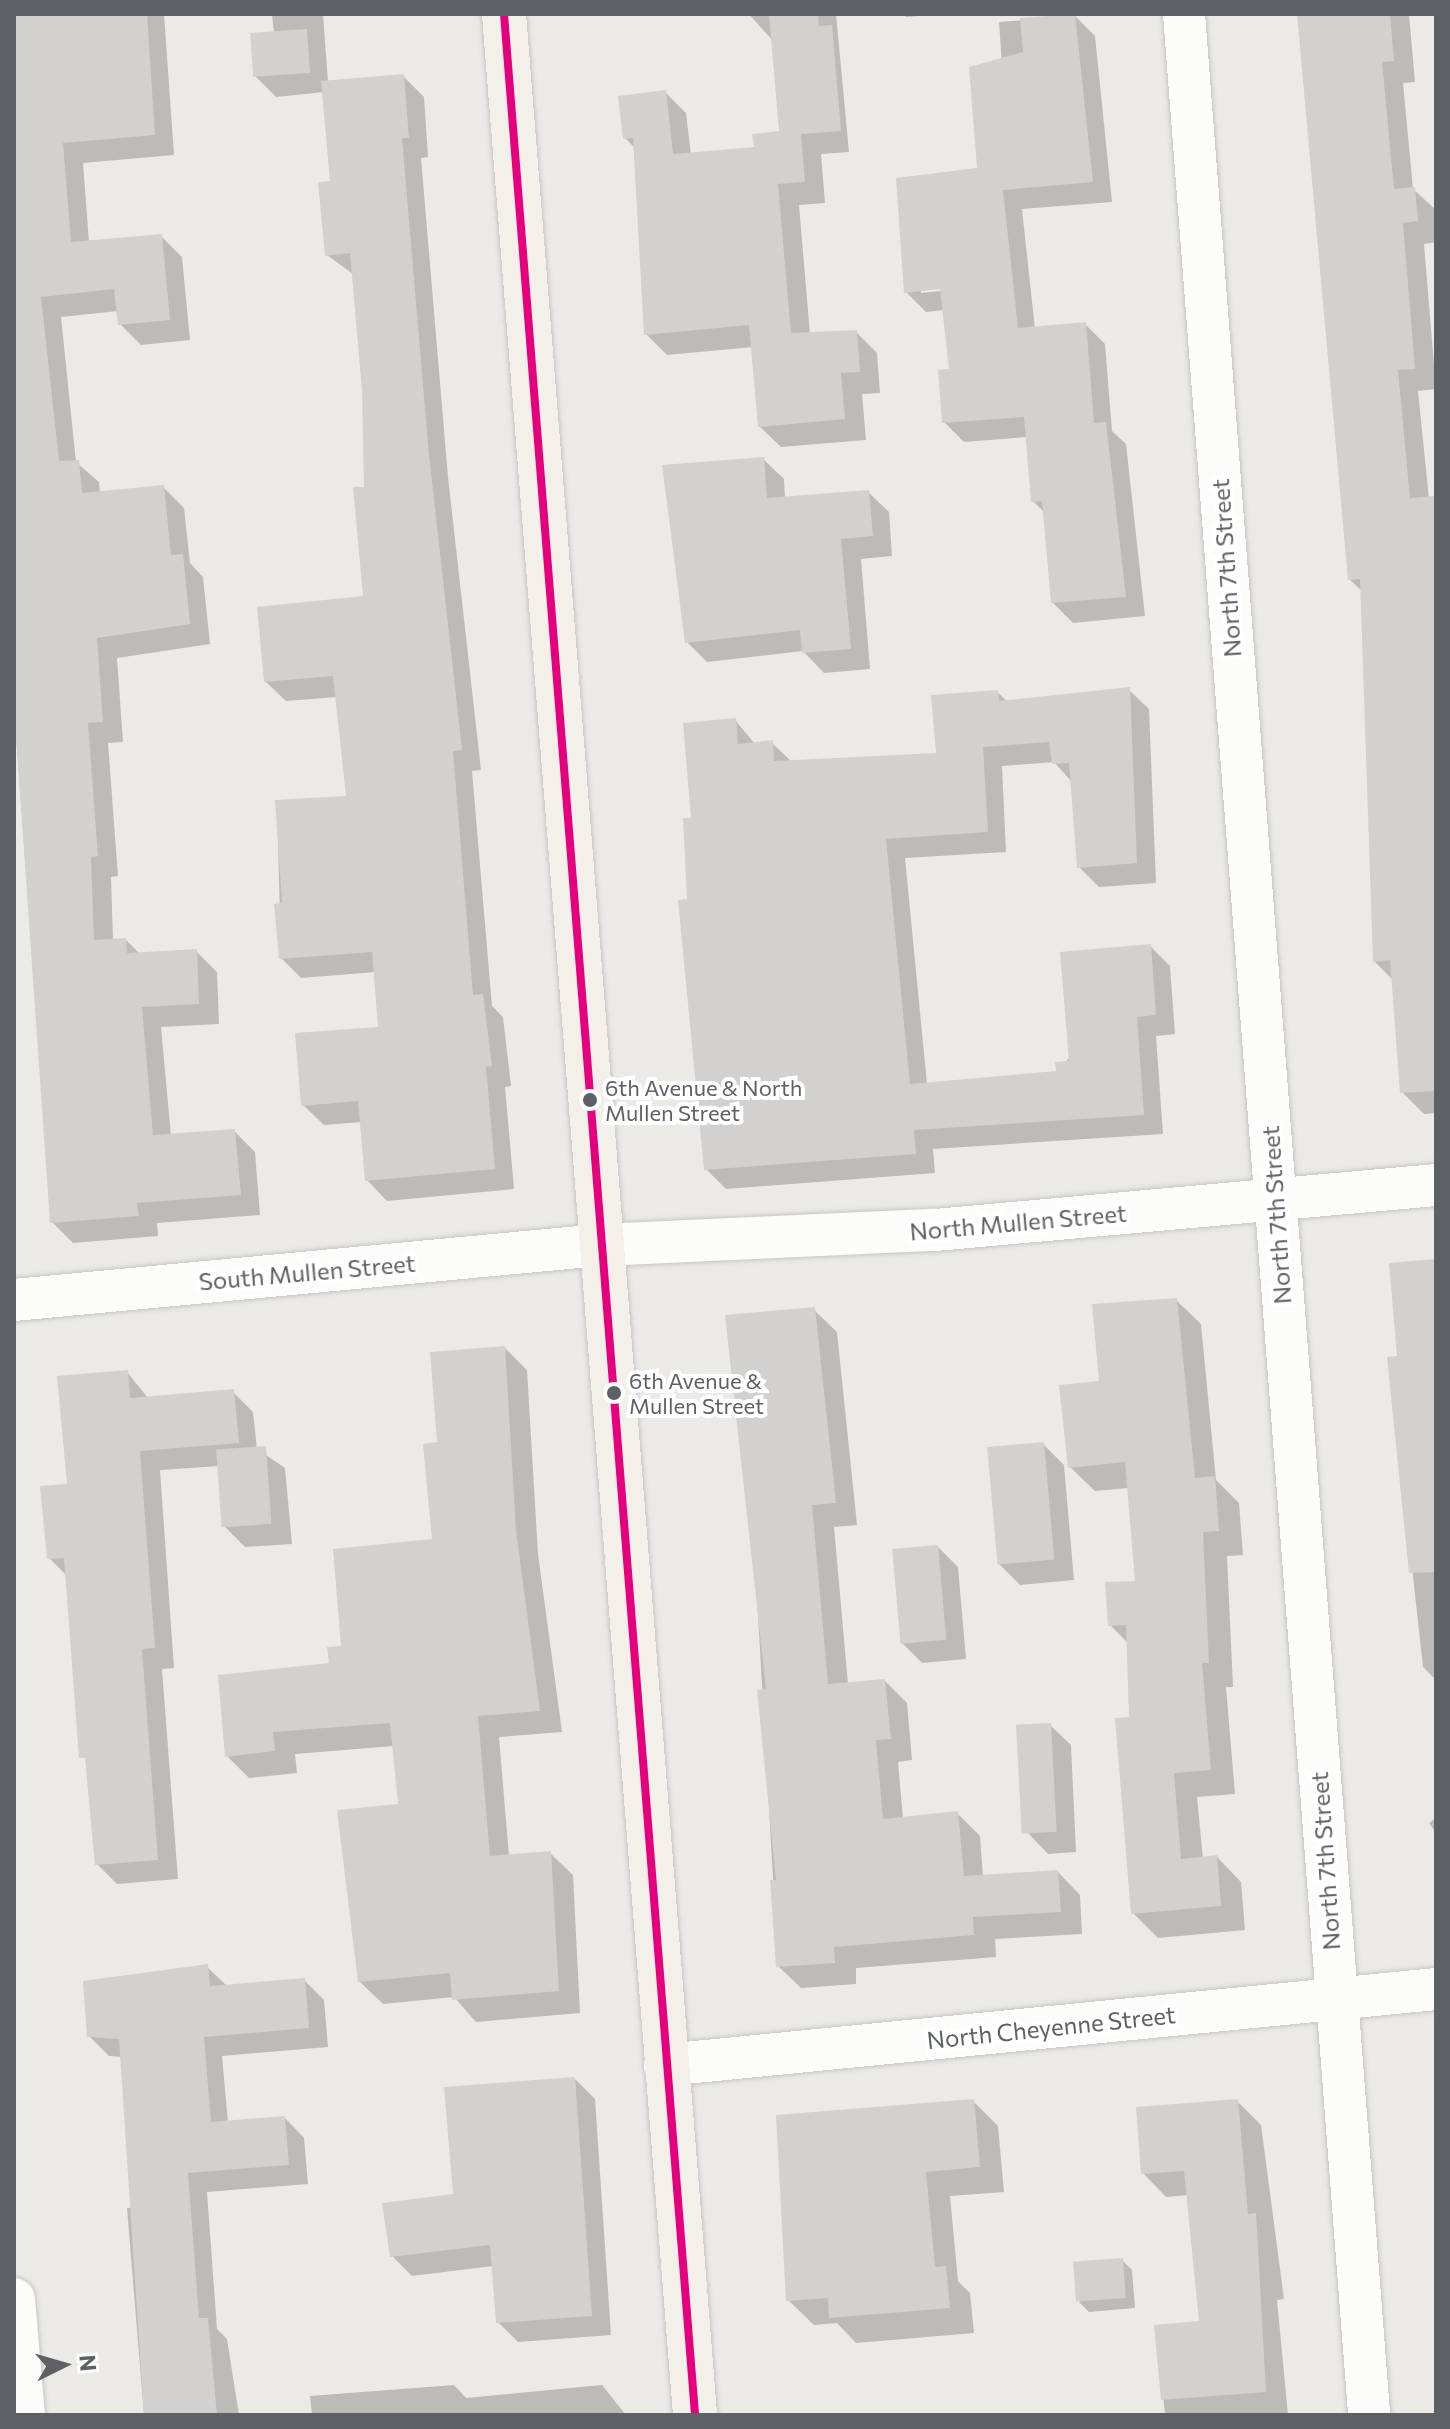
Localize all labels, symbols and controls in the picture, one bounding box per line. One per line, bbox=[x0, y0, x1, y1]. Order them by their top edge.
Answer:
street label: North 7th Street bbox=[1205, 478, 1247, 658]
place label: 6th Avenue & North Mullen Street bbox=[605, 1074, 802, 1126]
marker: 6th Avenue & North Mullen Street bbox=[582, 1092, 598, 1108]
street label: North 7th Street bbox=[1255, 1125, 1297, 1305]
street label: North Mullen Street bbox=[908, 1198, 1128, 1246]
street label: South Mullen Street bbox=[197, 1248, 417, 1296]
place label: 6th Avenue & Mullen Street bbox=[629, 1367, 764, 1418]
marker: 6th Avenue & Mullen Street bbox=[606, 1385, 622, 1401]
street label: North 7th Street bbox=[1304, 1771, 1346, 1951]
street label: North Cheyenne Street bbox=[925, 2000, 1177, 2054]
north arrow bbox=[24, 2325, 104, 2405]
text: N bbox=[74, 2353, 103, 2372]

